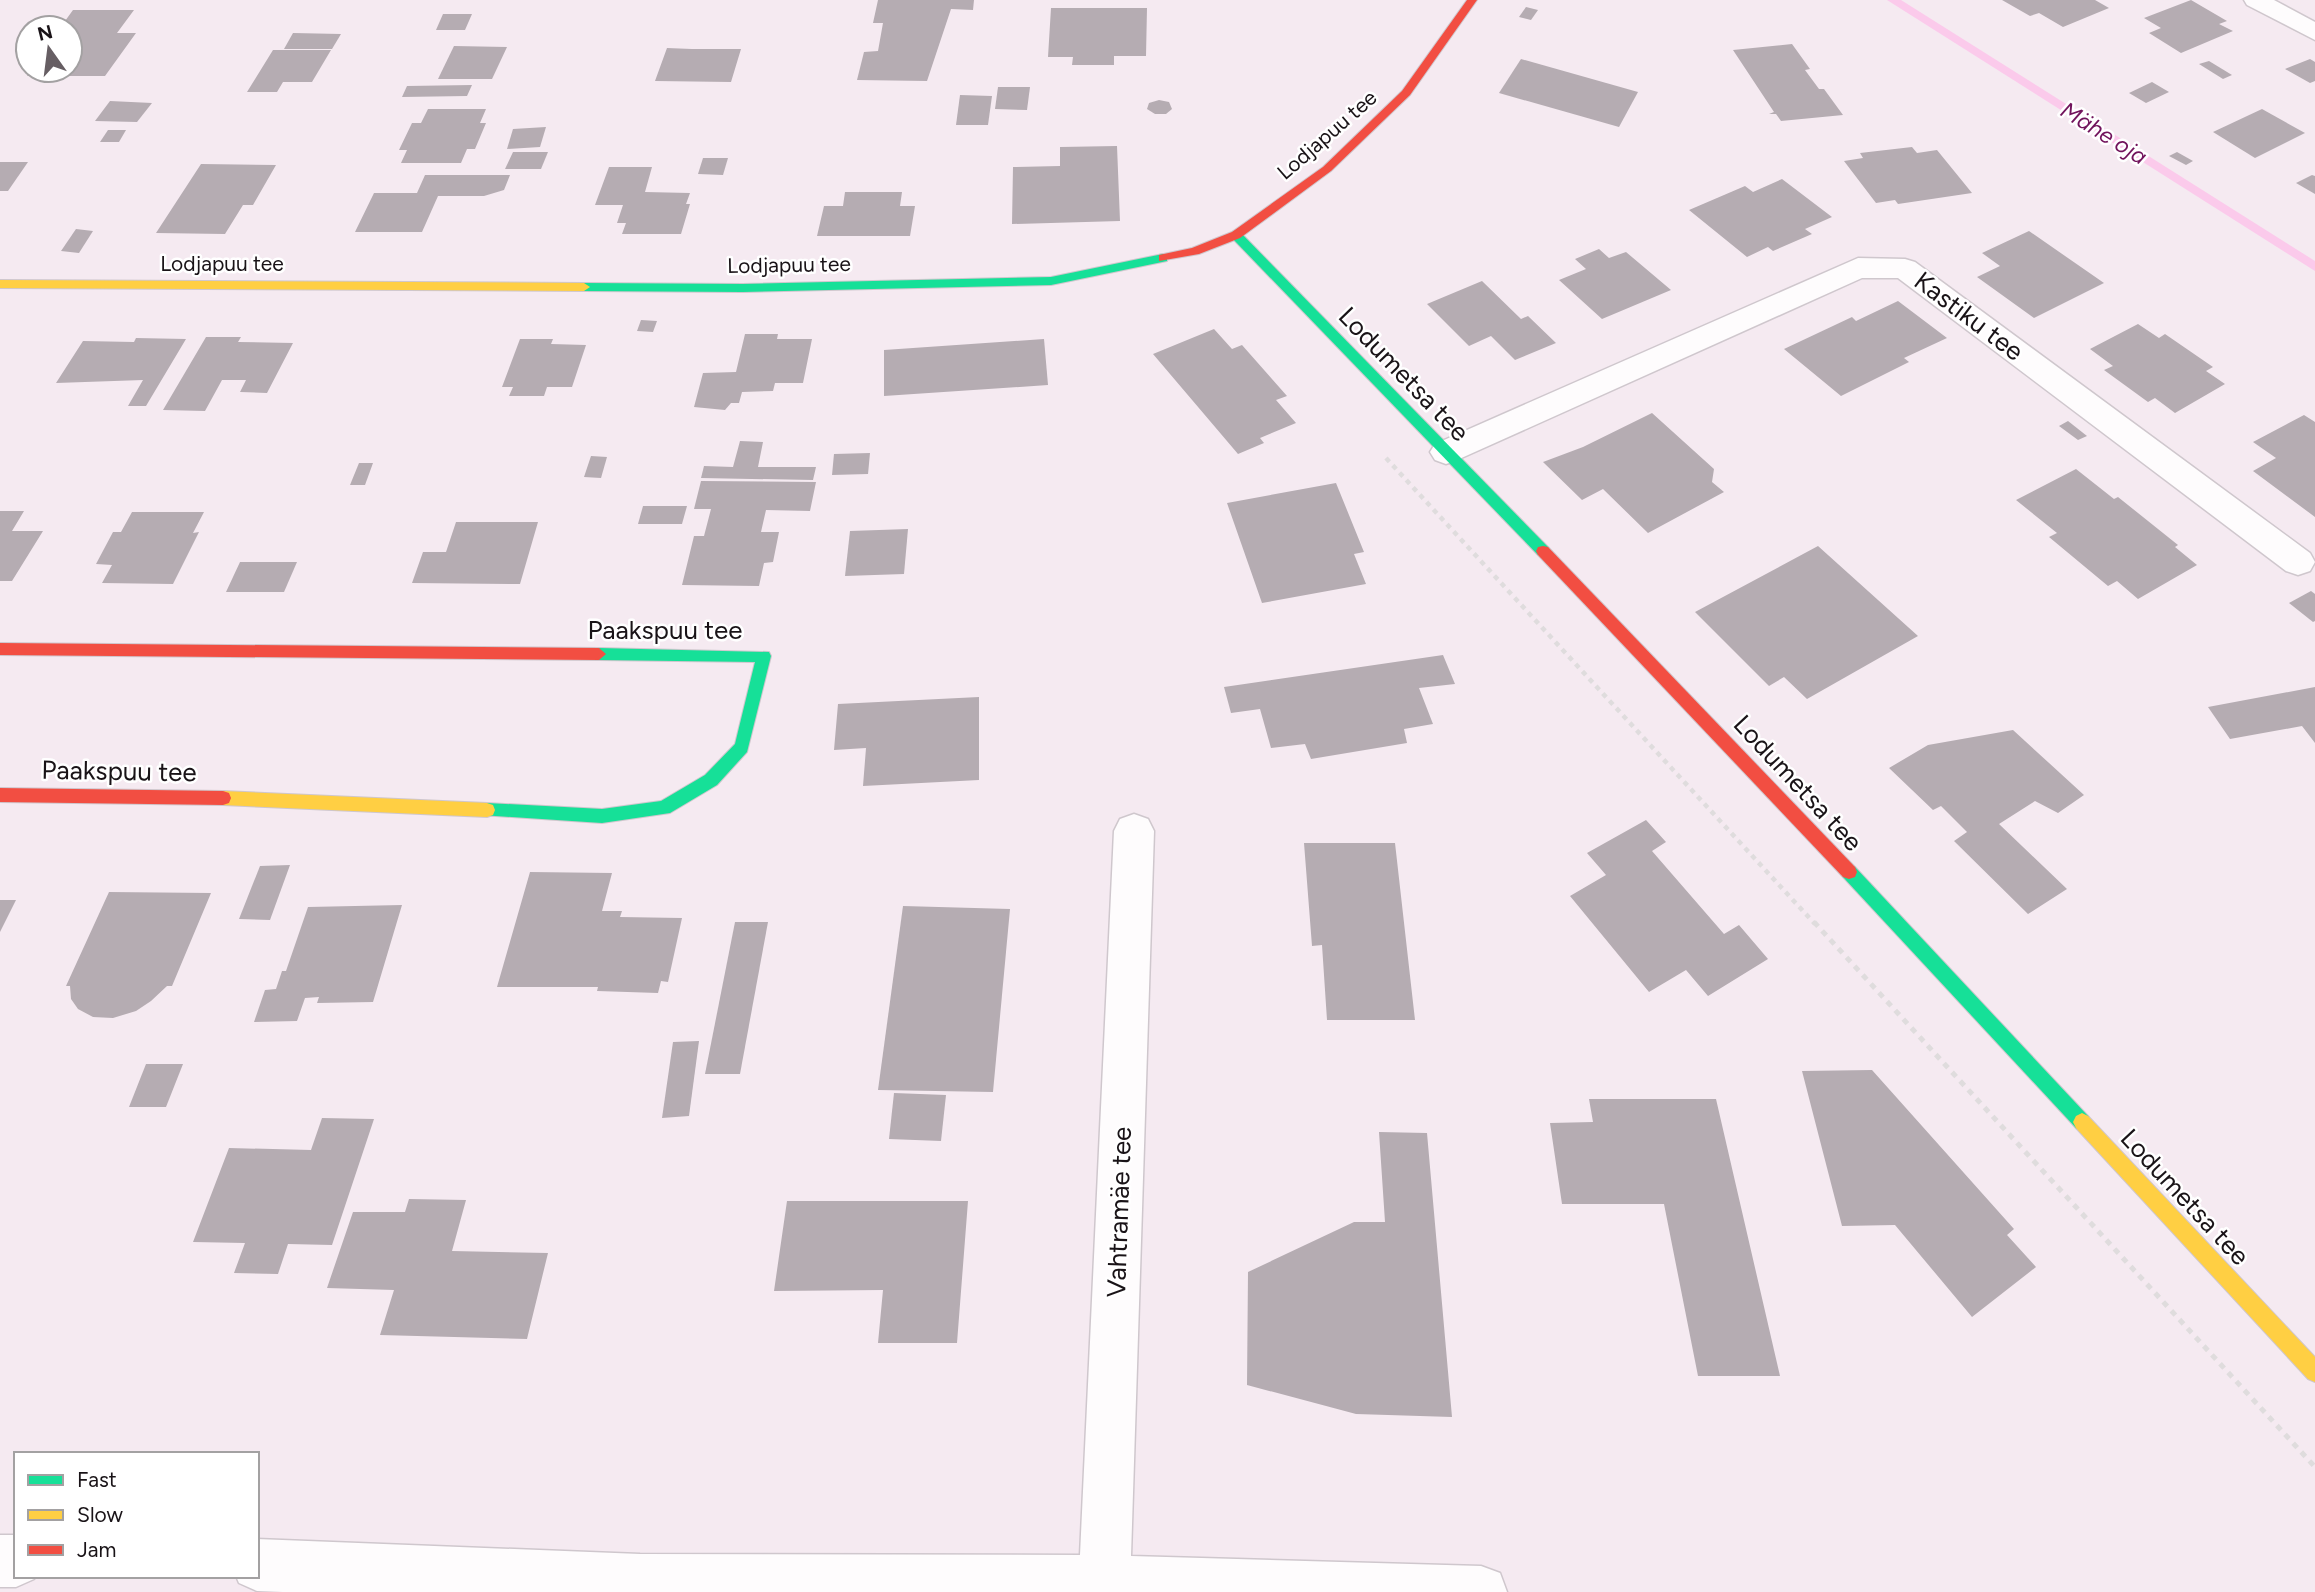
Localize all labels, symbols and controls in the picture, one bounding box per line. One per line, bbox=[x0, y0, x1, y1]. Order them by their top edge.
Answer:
north arrow bbox=[14, 14, 84, 84]
text: N bbox=[35, 20, 55, 46]
street label: Lodjapuu tee bbox=[1272, 85, 1382, 185]
water label: Mähe oja bbox=[2056, 95, 2152, 171]
street label: Lodjapuu tee bbox=[160, 251, 284, 276]
street label: Lodjapuu tee bbox=[727, 251, 851, 278]
street label: Kastiku tee bbox=[1908, 265, 2030, 367]
street label: Lodumetsa tee bbox=[1332, 300, 1476, 448]
street label: Paakspuu tee bbox=[588, 614, 743, 646]
street label: Lodumetsa tee bbox=[1727, 708, 1869, 858]
street label: Paakspuu tee bbox=[41, 754, 197, 788]
street label: Lodumetsa tee bbox=[2114, 1122, 2256, 1272]
street label: Vahtramäe tee bbox=[1100, 1126, 1138, 1298]
legend bbox=[14, 1452, 259, 1578]
text: Fast bbox=[77, 1467, 117, 1492]
text: Slow bbox=[77, 1502, 123, 1527]
text: Jam bbox=[77, 1537, 116, 1562]

